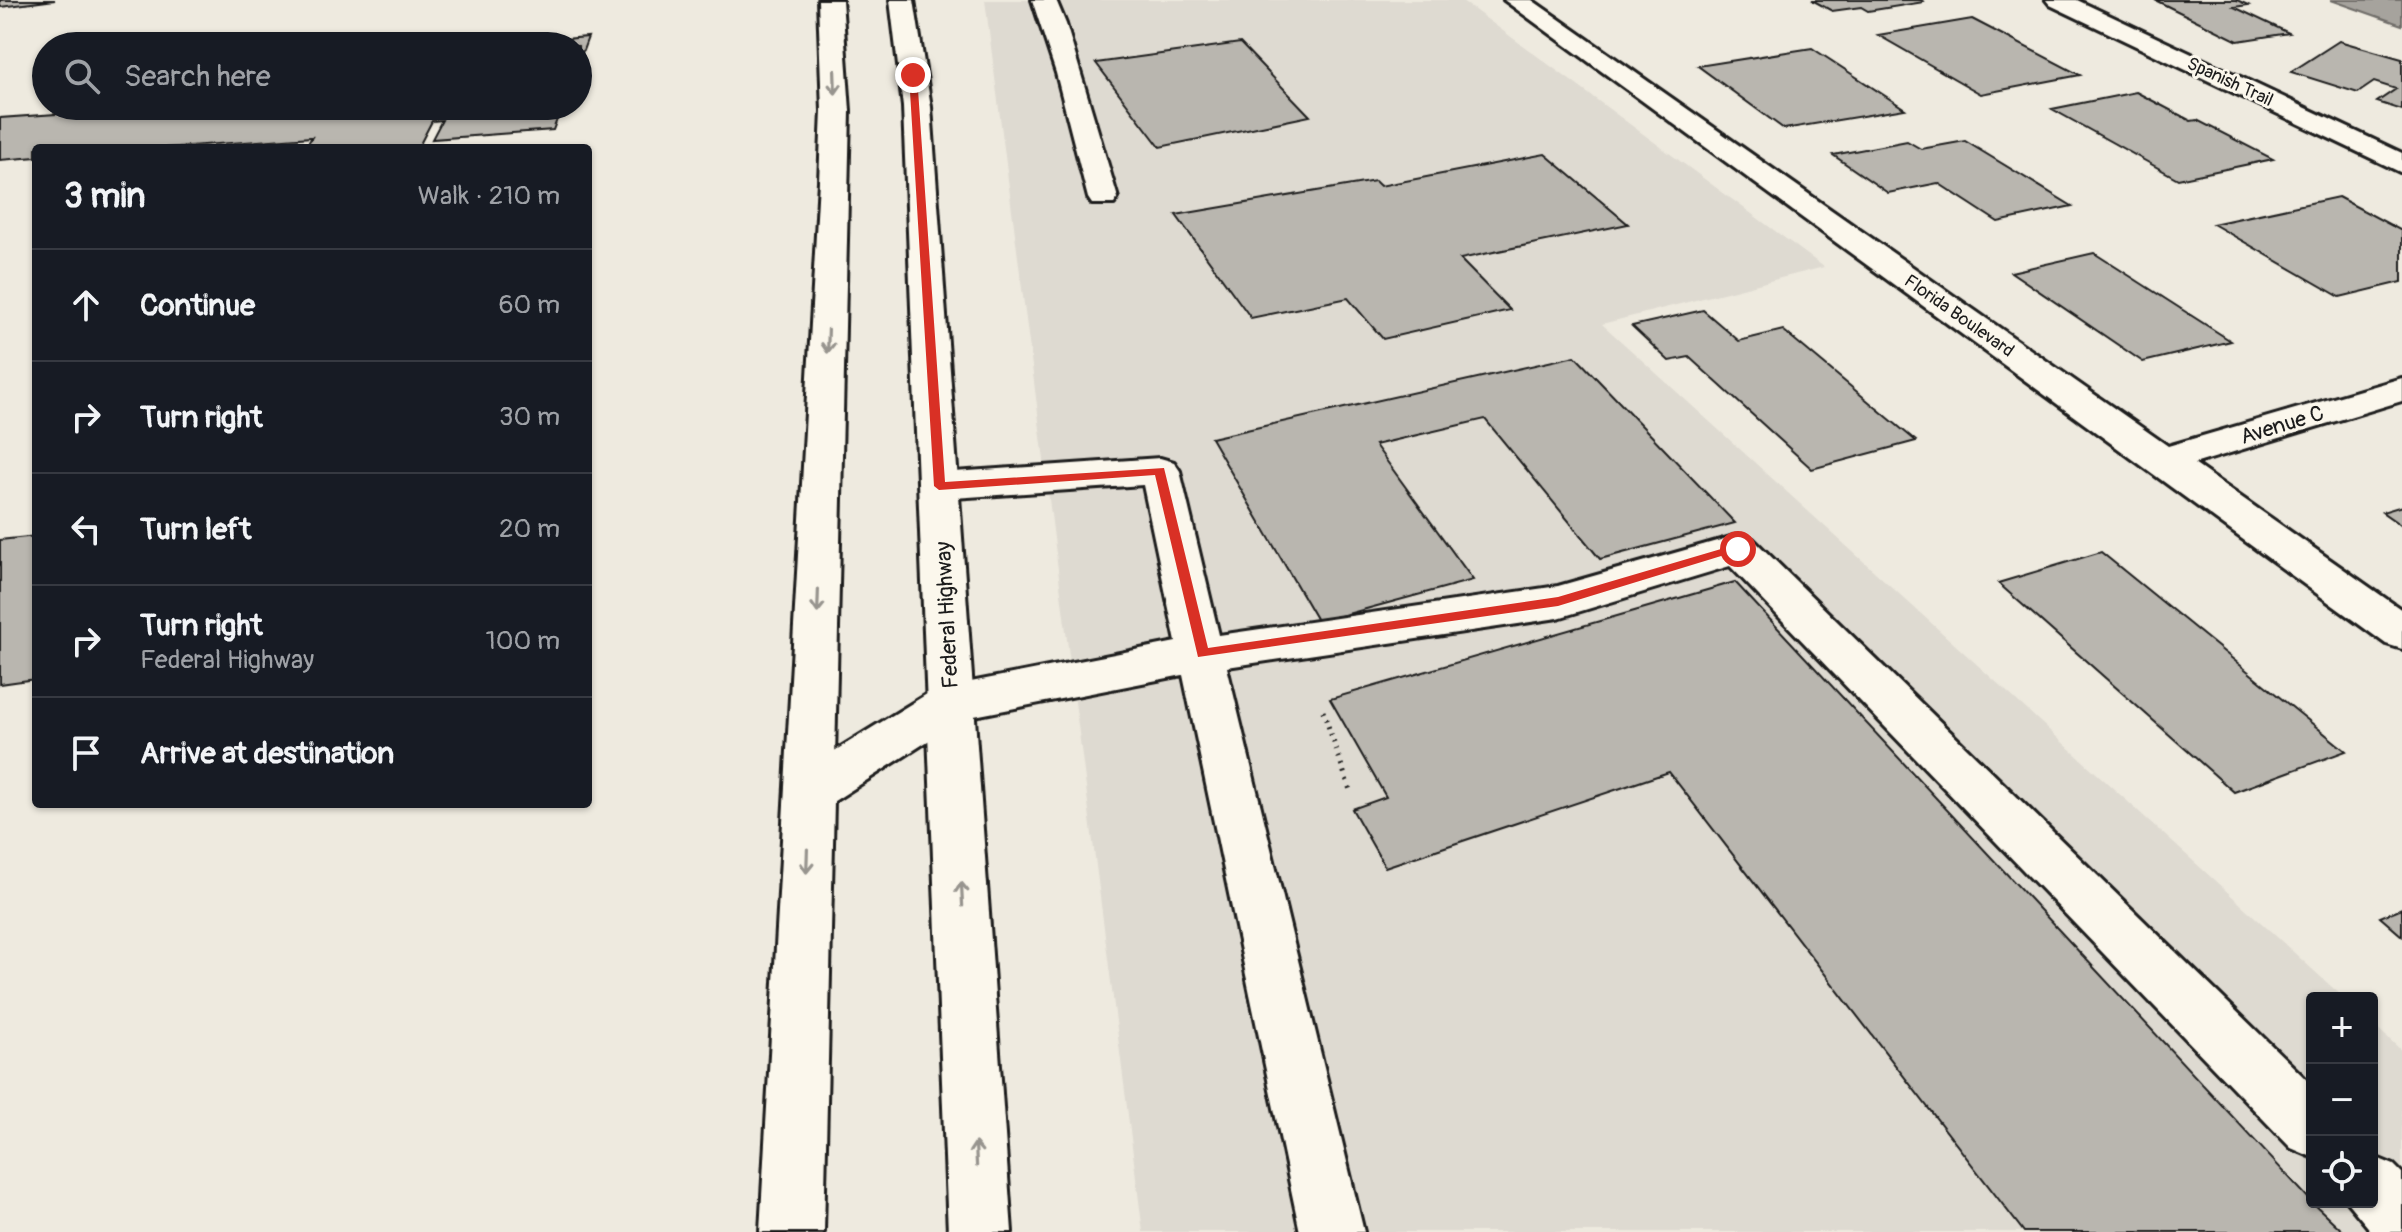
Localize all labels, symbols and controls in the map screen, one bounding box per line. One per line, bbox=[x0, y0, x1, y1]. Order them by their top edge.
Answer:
search box bbox=[32, 32, 592, 120]
street label: Spanish Trail bbox=[2183, 52, 2277, 112]
icon: search bbox=[60, 54, 104, 98]
route end bbox=[895, 57, 931, 93]
text: Search here bbox=[124, 58, 271, 95]
one-way arrow bbox=[827, 68, 843, 95]
text: 3 min bbox=[64, 175, 146, 218]
text: Walk · 210 m bbox=[418, 180, 560, 212]
street label: Florida Boulevard bbox=[1900, 270, 2018, 362]
icon: ahead bbox=[64, 283, 108, 327]
text: Continue bbox=[140, 287, 255, 324]
text: 60 m bbox=[498, 289, 560, 321]
one-way arrow bbox=[821, 327, 836, 354]
icon: right bbox=[64, 395, 108, 439]
text: Turn right bbox=[140, 399, 263, 436]
street label: Avenue C bbox=[2237, 399, 2327, 451]
text: 30 m bbox=[499, 401, 560, 433]
icon: left bbox=[64, 507, 108, 551]
text: Turn left bbox=[140, 511, 251, 548]
text: 20 m bbox=[499, 513, 560, 545]
route start bbox=[1720, 531, 1756, 567]
street label: Federal Highway bbox=[929, 541, 965, 689]
one-way arrow bbox=[810, 587, 825, 614]
text: Turn right bbox=[140, 607, 263, 644]
icon: right bbox=[64, 619, 108, 663]
text: 100 m bbox=[486, 625, 560, 657]
text: Federal Highway bbox=[140, 644, 314, 676]
icon: arrive bbox=[64, 731, 108, 775]
text: Arrive at destination bbox=[140, 735, 394, 772]
one-way arrow bbox=[800, 847, 815, 874]
one-way arrow bbox=[955, 882, 970, 908]
map controls bbox=[2306, 992, 2378, 1208]
button: + bbox=[2306, 992, 2378, 1064]
button: − bbox=[2306, 1064, 2378, 1136]
button: locate bbox=[2306, 1136, 2378, 1208]
one-way arrow bbox=[968, 1141, 983, 1168]

